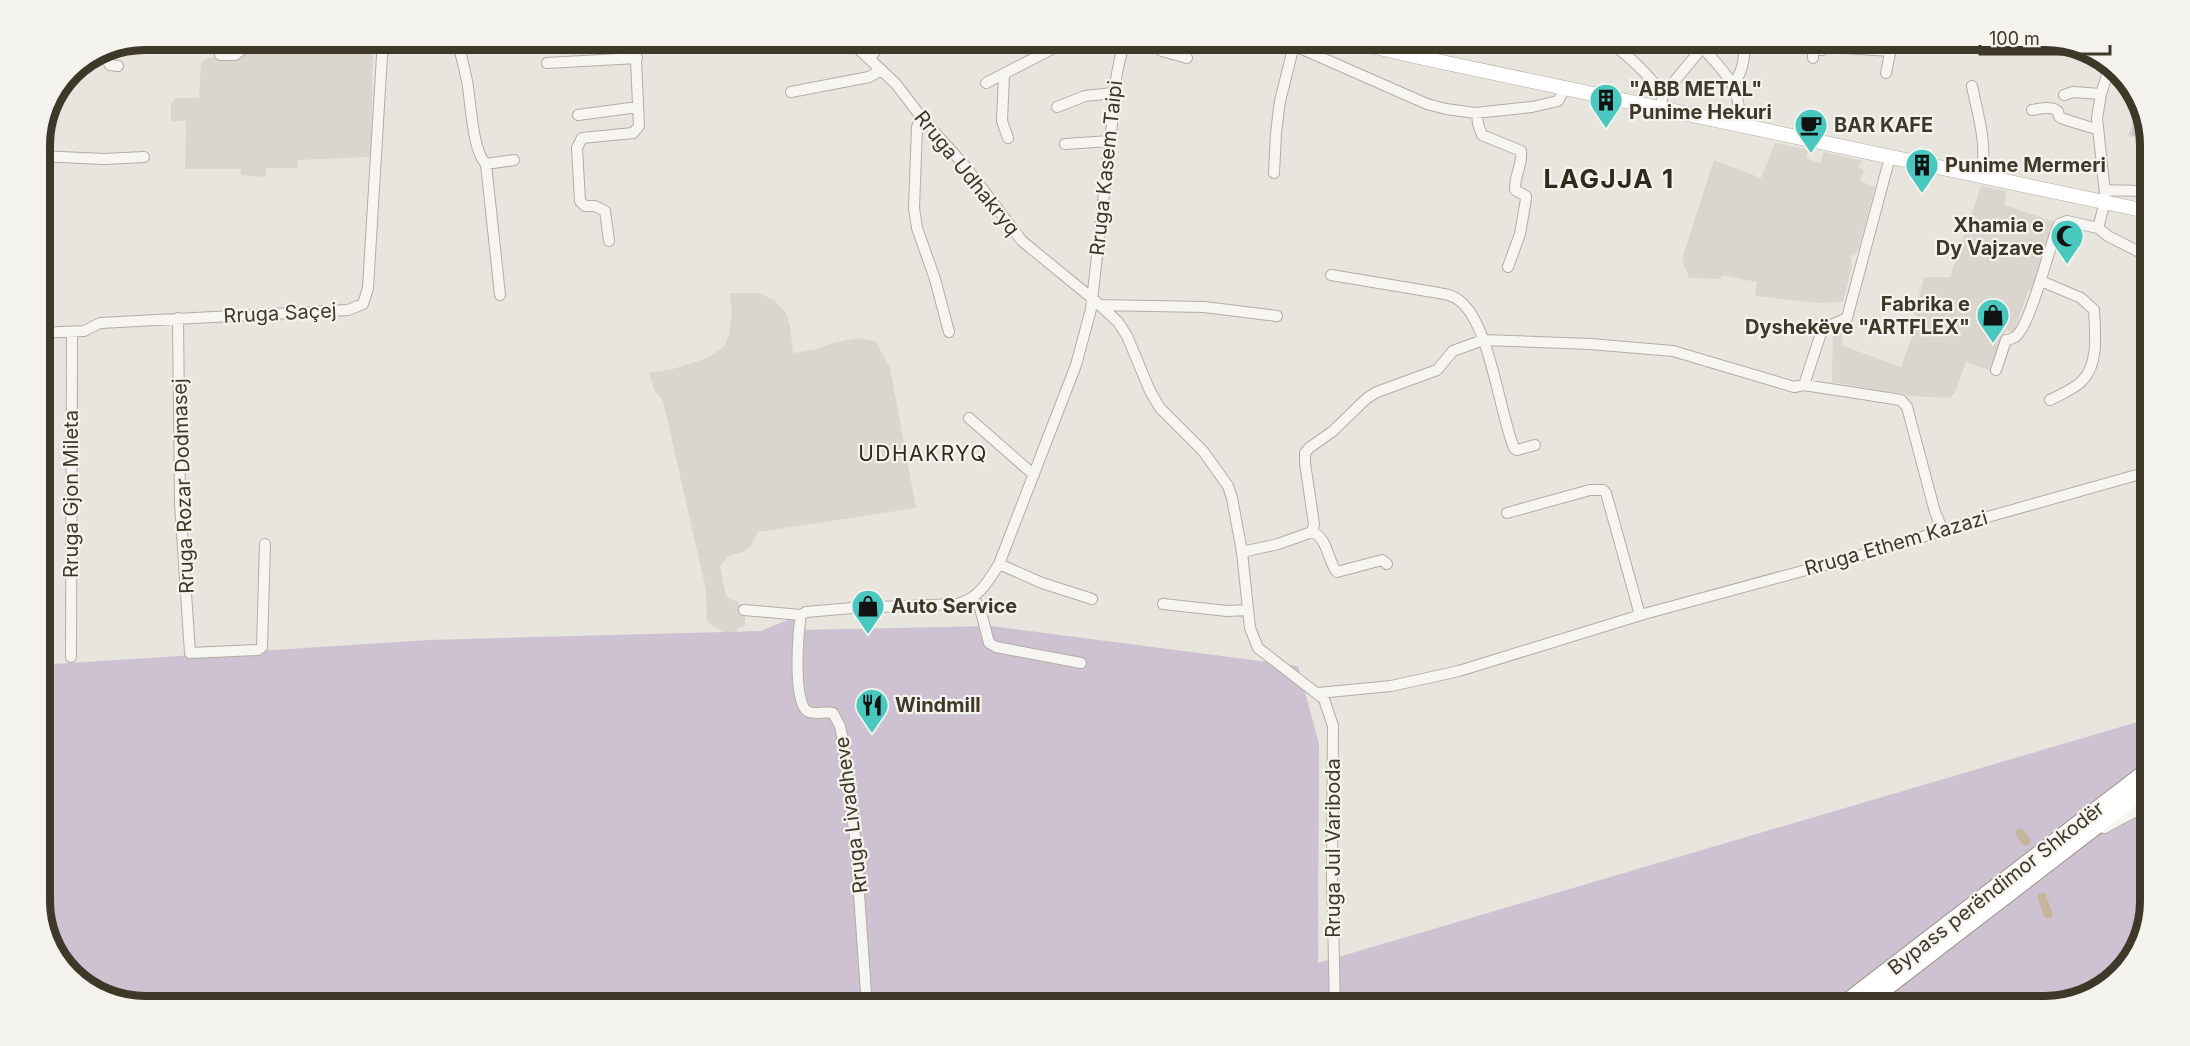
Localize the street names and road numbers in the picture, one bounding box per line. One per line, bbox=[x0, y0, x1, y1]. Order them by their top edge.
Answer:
street label: Rruga Kasem Taipi bbox=[1085, 79, 1127, 257]
street label: Rruga Udhakryq bbox=[909, 106, 1025, 240]
street label: Rruga Saçej bbox=[223, 298, 337, 328]
street label: Rruga Rozar Dodmasej bbox=[167, 378, 199, 594]
street label: Rruga Gjon Mileta bbox=[59, 410, 83, 578]
street label: Rruga Ethem Kazazi bbox=[1802, 505, 1990, 581]
street label: Rruga Livadheve bbox=[829, 735, 873, 895]
street label: Rruga Jul Variboda bbox=[1321, 758, 1345, 938]
street label: Bypass perëndimor Shkodër bbox=[1883, 796, 2109, 980]

